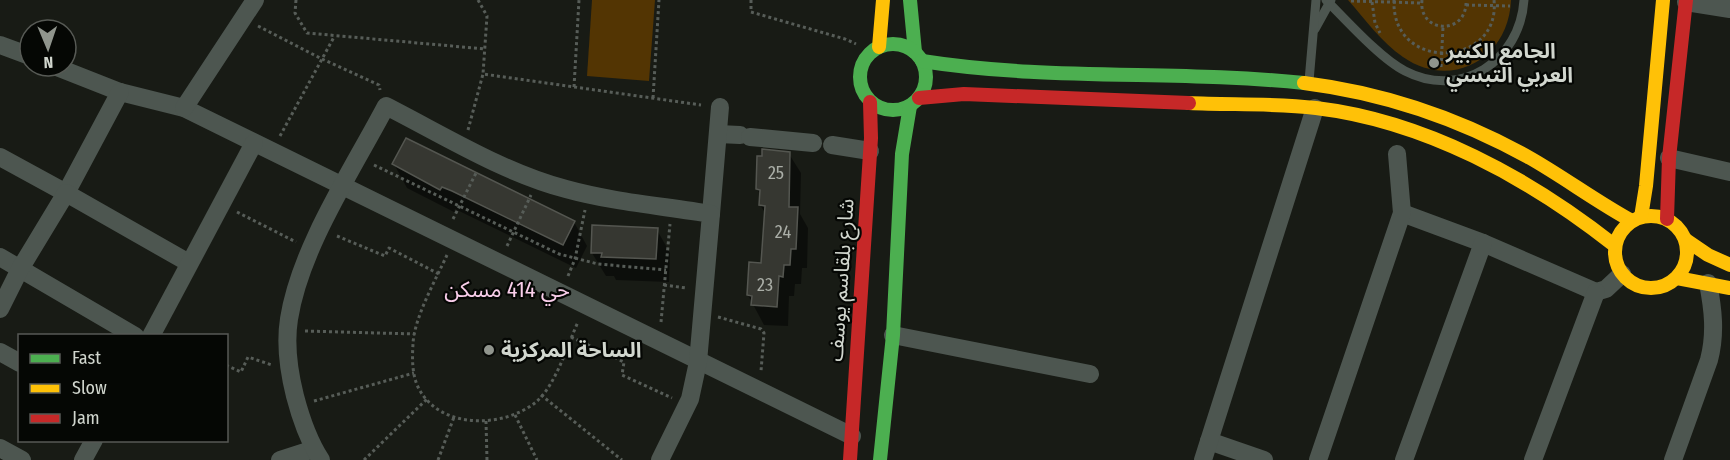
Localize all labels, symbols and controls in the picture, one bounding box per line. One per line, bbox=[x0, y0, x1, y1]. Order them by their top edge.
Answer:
north arrow bbox=[18, 18, 78, 78]
place label: الجامع الكبير العربي التبسي bbox=[1445, 38, 1573, 92]
text: N bbox=[43, 53, 54, 72]
marker: الجامع الكبير العربي التبسي bbox=[1427, 56, 1441, 70]
house number: 25 bbox=[768, 162, 784, 184]
street label: شارع بلقاسم يوسف bbox=[822, 198, 862, 362]
house number: 24 bbox=[775, 221, 791, 243]
house number: 23 bbox=[757, 274, 773, 296]
district label: حي 414 مسكن bbox=[444, 276, 570, 306]
legend bbox=[18, 334, 228, 442]
place label: الساحة المركزية bbox=[501, 337, 642, 363]
marker: الساحة المركزية bbox=[482, 343, 496, 357]
text: Fast bbox=[72, 347, 101, 369]
text: Slow bbox=[72, 377, 107, 399]
text: Jam bbox=[72, 407, 100, 429]

